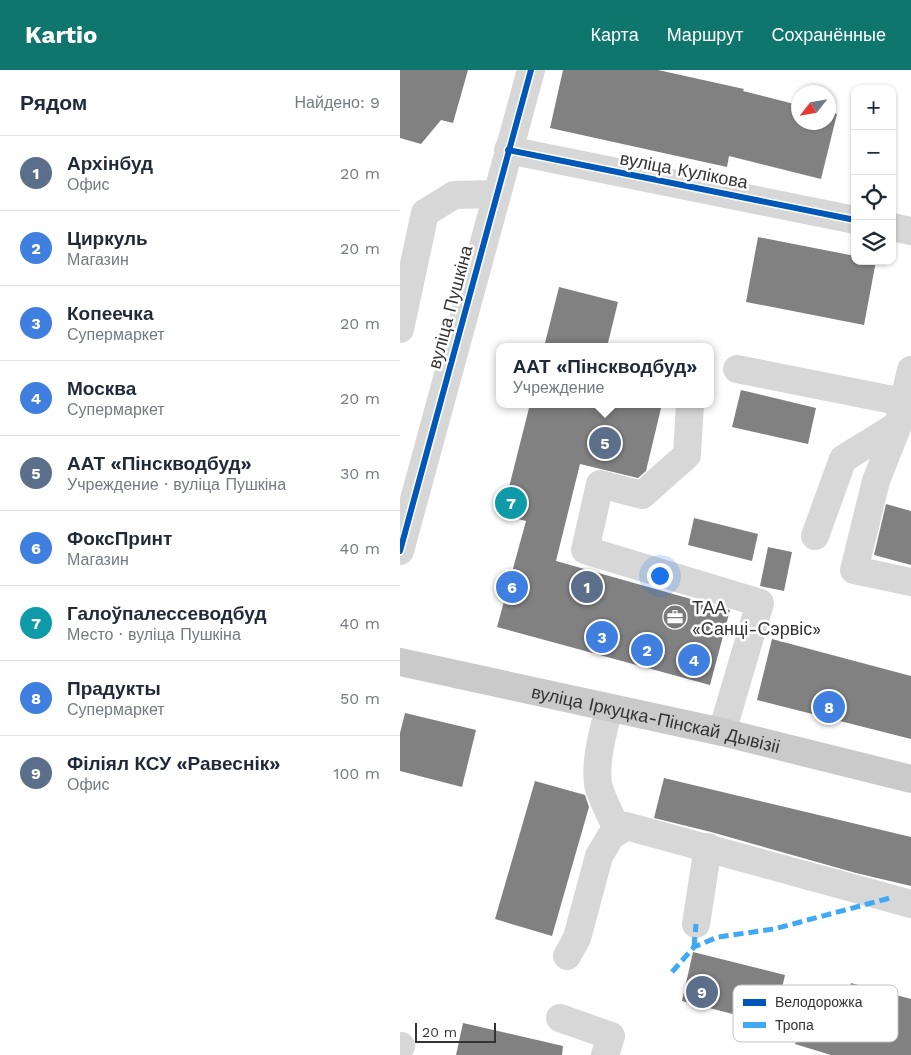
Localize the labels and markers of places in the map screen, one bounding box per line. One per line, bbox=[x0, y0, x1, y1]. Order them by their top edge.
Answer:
pin: 5 bbox=[589, 424, 621, 462]
pin: 7 bbox=[495, 484, 527, 522]
pin: 6 bbox=[496, 568, 528, 606]
pin: 1 bbox=[571, 568, 603, 606]
place label: ТАА «Санці-Сэрвіс» bbox=[692, 597, 821, 639]
office icon: ТАА «Санці-Сэрвіс» bbox=[662, 604, 688, 630]
pin: 3 bbox=[586, 618, 618, 656]
pin: 2 bbox=[631, 631, 663, 669]
pin: 4 bbox=[678, 641, 710, 679]
pin: 8 bbox=[813, 688, 845, 726]
pin: 9 bbox=[686, 973, 718, 1011]

